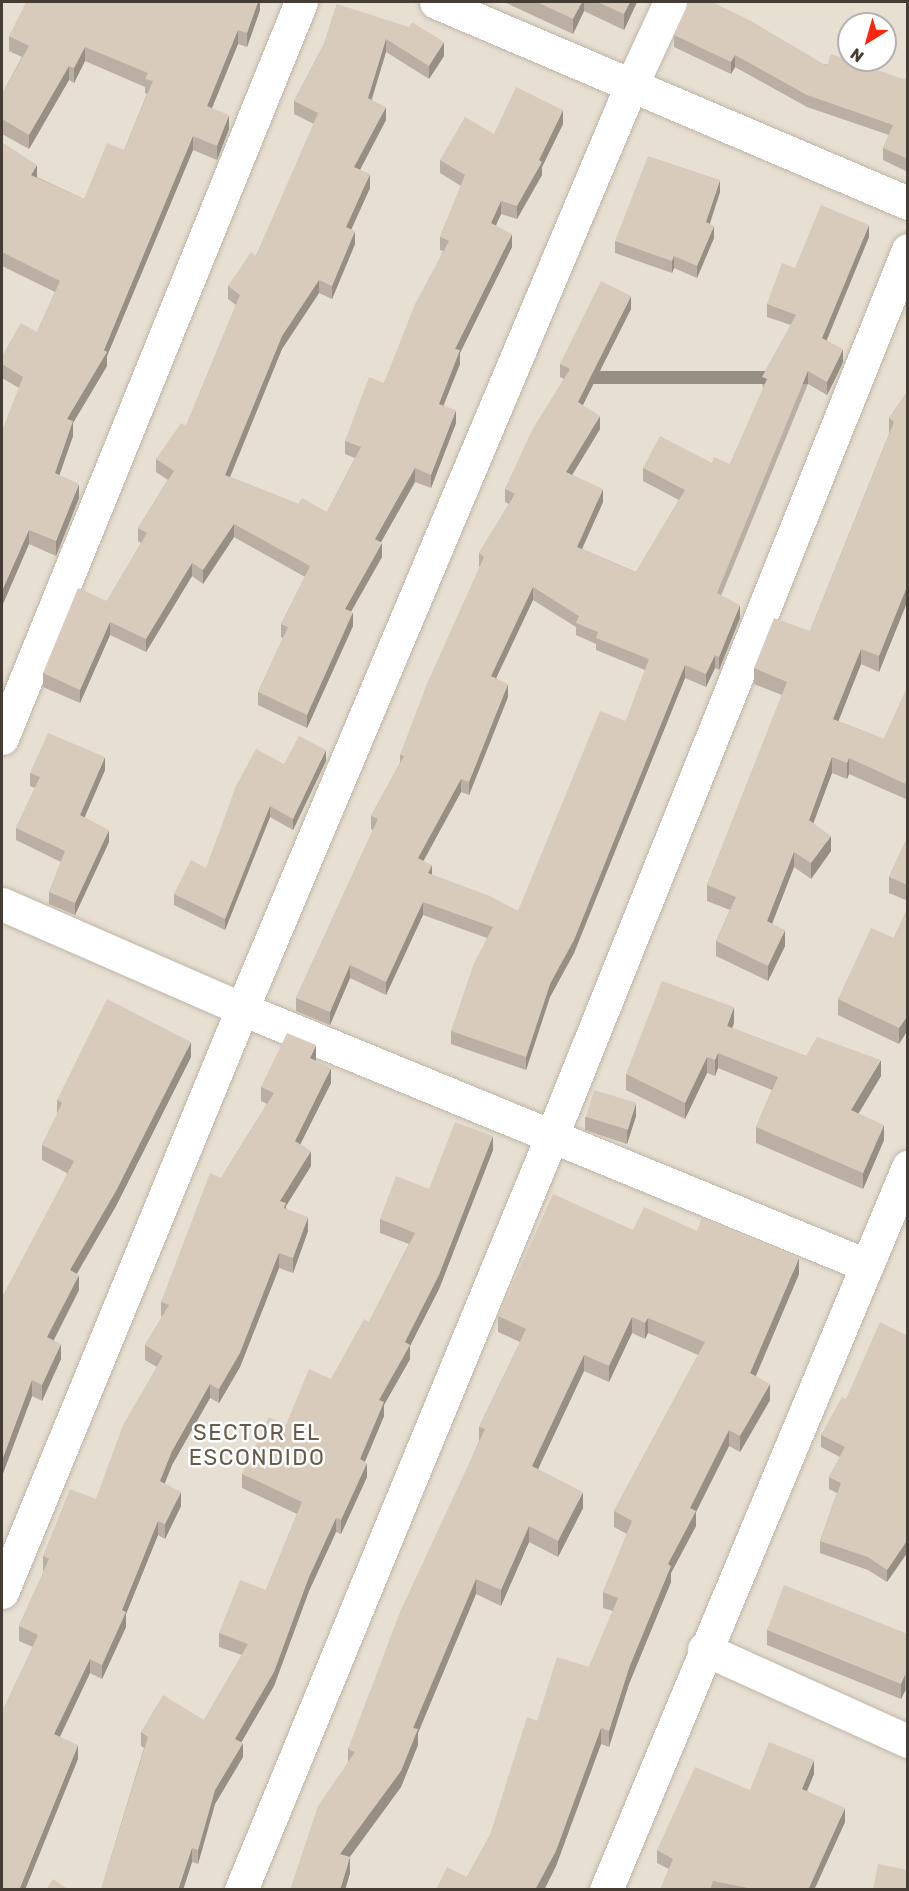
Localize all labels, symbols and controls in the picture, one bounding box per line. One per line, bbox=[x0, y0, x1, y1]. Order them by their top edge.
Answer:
north arrow bbox=[837, 12, 897, 72]
text: N bbox=[847, 44, 867, 66]
district label: SECTOR EL ESCONDIDO bbox=[189, 1419, 325, 1470]

